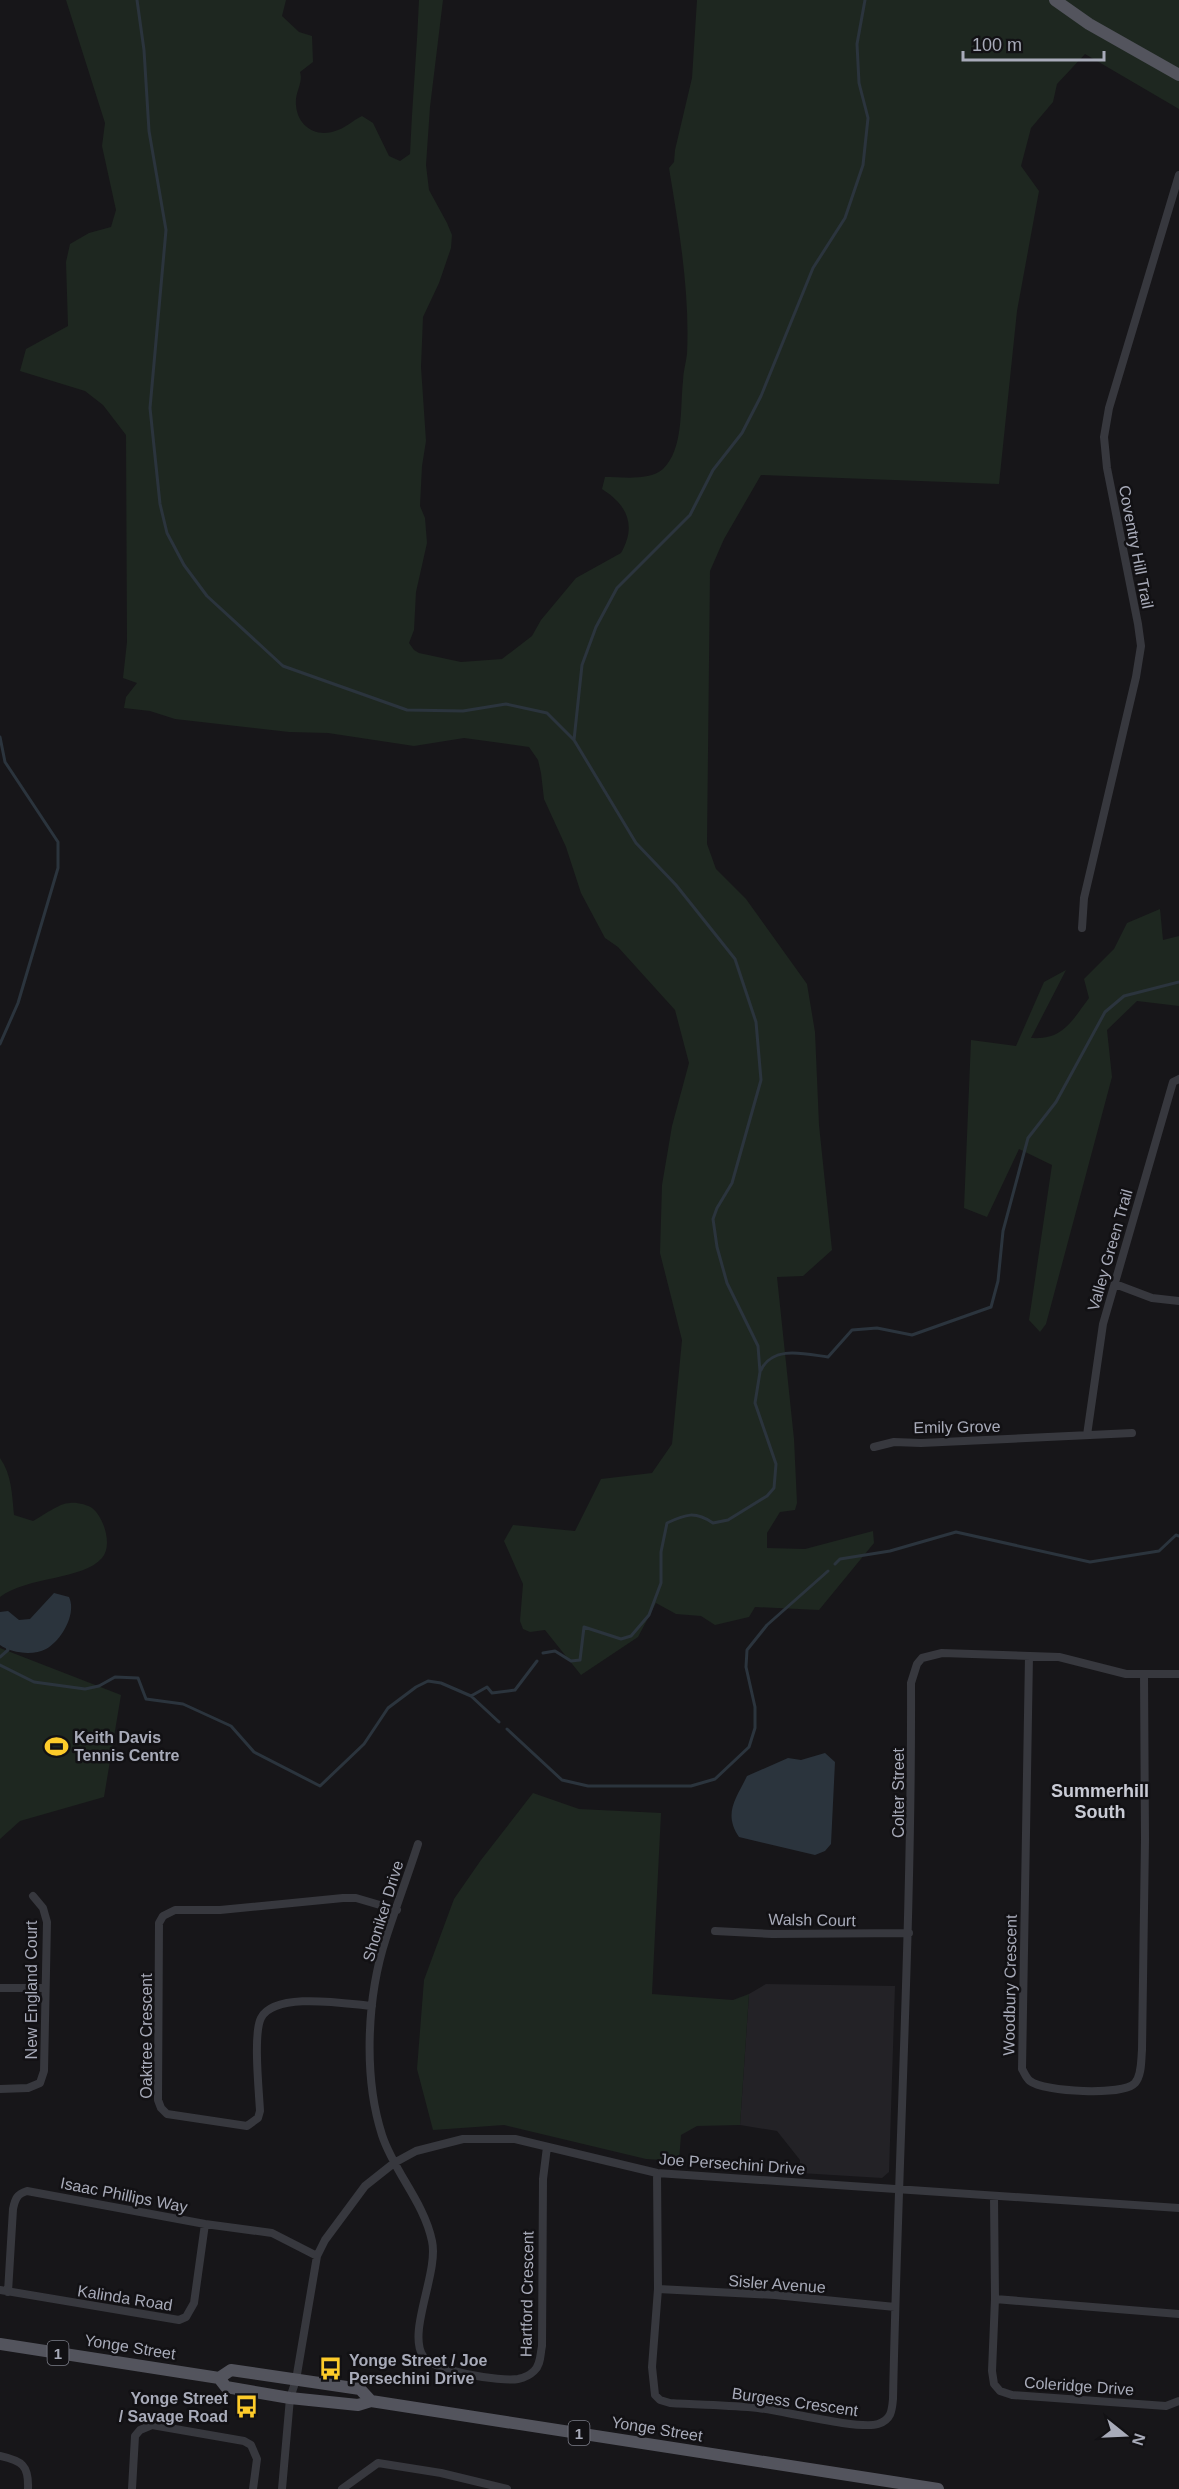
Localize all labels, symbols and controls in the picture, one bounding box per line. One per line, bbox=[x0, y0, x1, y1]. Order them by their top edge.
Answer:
scale bar bbox=[963, 24, 1104, 62]
text: 100 m bbox=[972, 35, 1022, 55]
street label: Coventry Hill Trail bbox=[1116, 484, 1156, 610]
street label: Valley Green Trail bbox=[1084, 1187, 1136, 1313]
street label: Emily Grove bbox=[913, 1418, 1001, 1436]
place label: Keith Davis Tennis Centre bbox=[74, 1729, 180, 1764]
sports icon: Keith Davis Tennis Centre bbox=[43, 1733, 69, 1759]
street label: Colter Street bbox=[890, 1748, 907, 1838]
district label: Summerhill South bbox=[1051, 1781, 1149, 1822]
street label: Shoniker Drive bbox=[360, 1858, 406, 1964]
street label: Walsh Court bbox=[768, 1911, 856, 1929]
street label: Woodbury Crescent bbox=[1000, 1914, 1020, 2056]
street label: New England Court bbox=[23, 1920, 40, 2059]
street label: Oaktree Crescent bbox=[138, 1973, 155, 2099]
street label: Joe Persechini Drive bbox=[658, 2150, 806, 2178]
street label: Isaac Phillips Way bbox=[59, 2174, 189, 2216]
street label: Hartford Crescent bbox=[517, 2230, 537, 2357]
street label: Sisler Avenue bbox=[728, 2272, 826, 2296]
street label: Kalinda Road bbox=[76, 2282, 174, 2314]
street label: Yonge Street bbox=[83, 2331, 177, 2363]
road number: 1 bbox=[48, 2341, 68, 2365]
place label: Yonge Street / Joe Persechini Drive bbox=[349, 2352, 488, 2387]
bus stop icon: Yonge Street / Joe Persechini Drive bbox=[318, 2356, 344, 2382]
street label: Coleridge Drive bbox=[1023, 2374, 1135, 2398]
street label: Burgess Crescent bbox=[731, 2385, 860, 2419]
place label: Yonge Street / Savage Road bbox=[119, 2390, 229, 2425]
bus stop icon: Yonge Street / Savage Road bbox=[233, 2394, 259, 2420]
north arrow bbox=[1095, 2405, 1155, 2465]
street label: Yonge Street bbox=[610, 2413, 704, 2445]
road number: 1 bbox=[568, 2421, 590, 2445]
text: N bbox=[1129, 2431, 1149, 2448]

